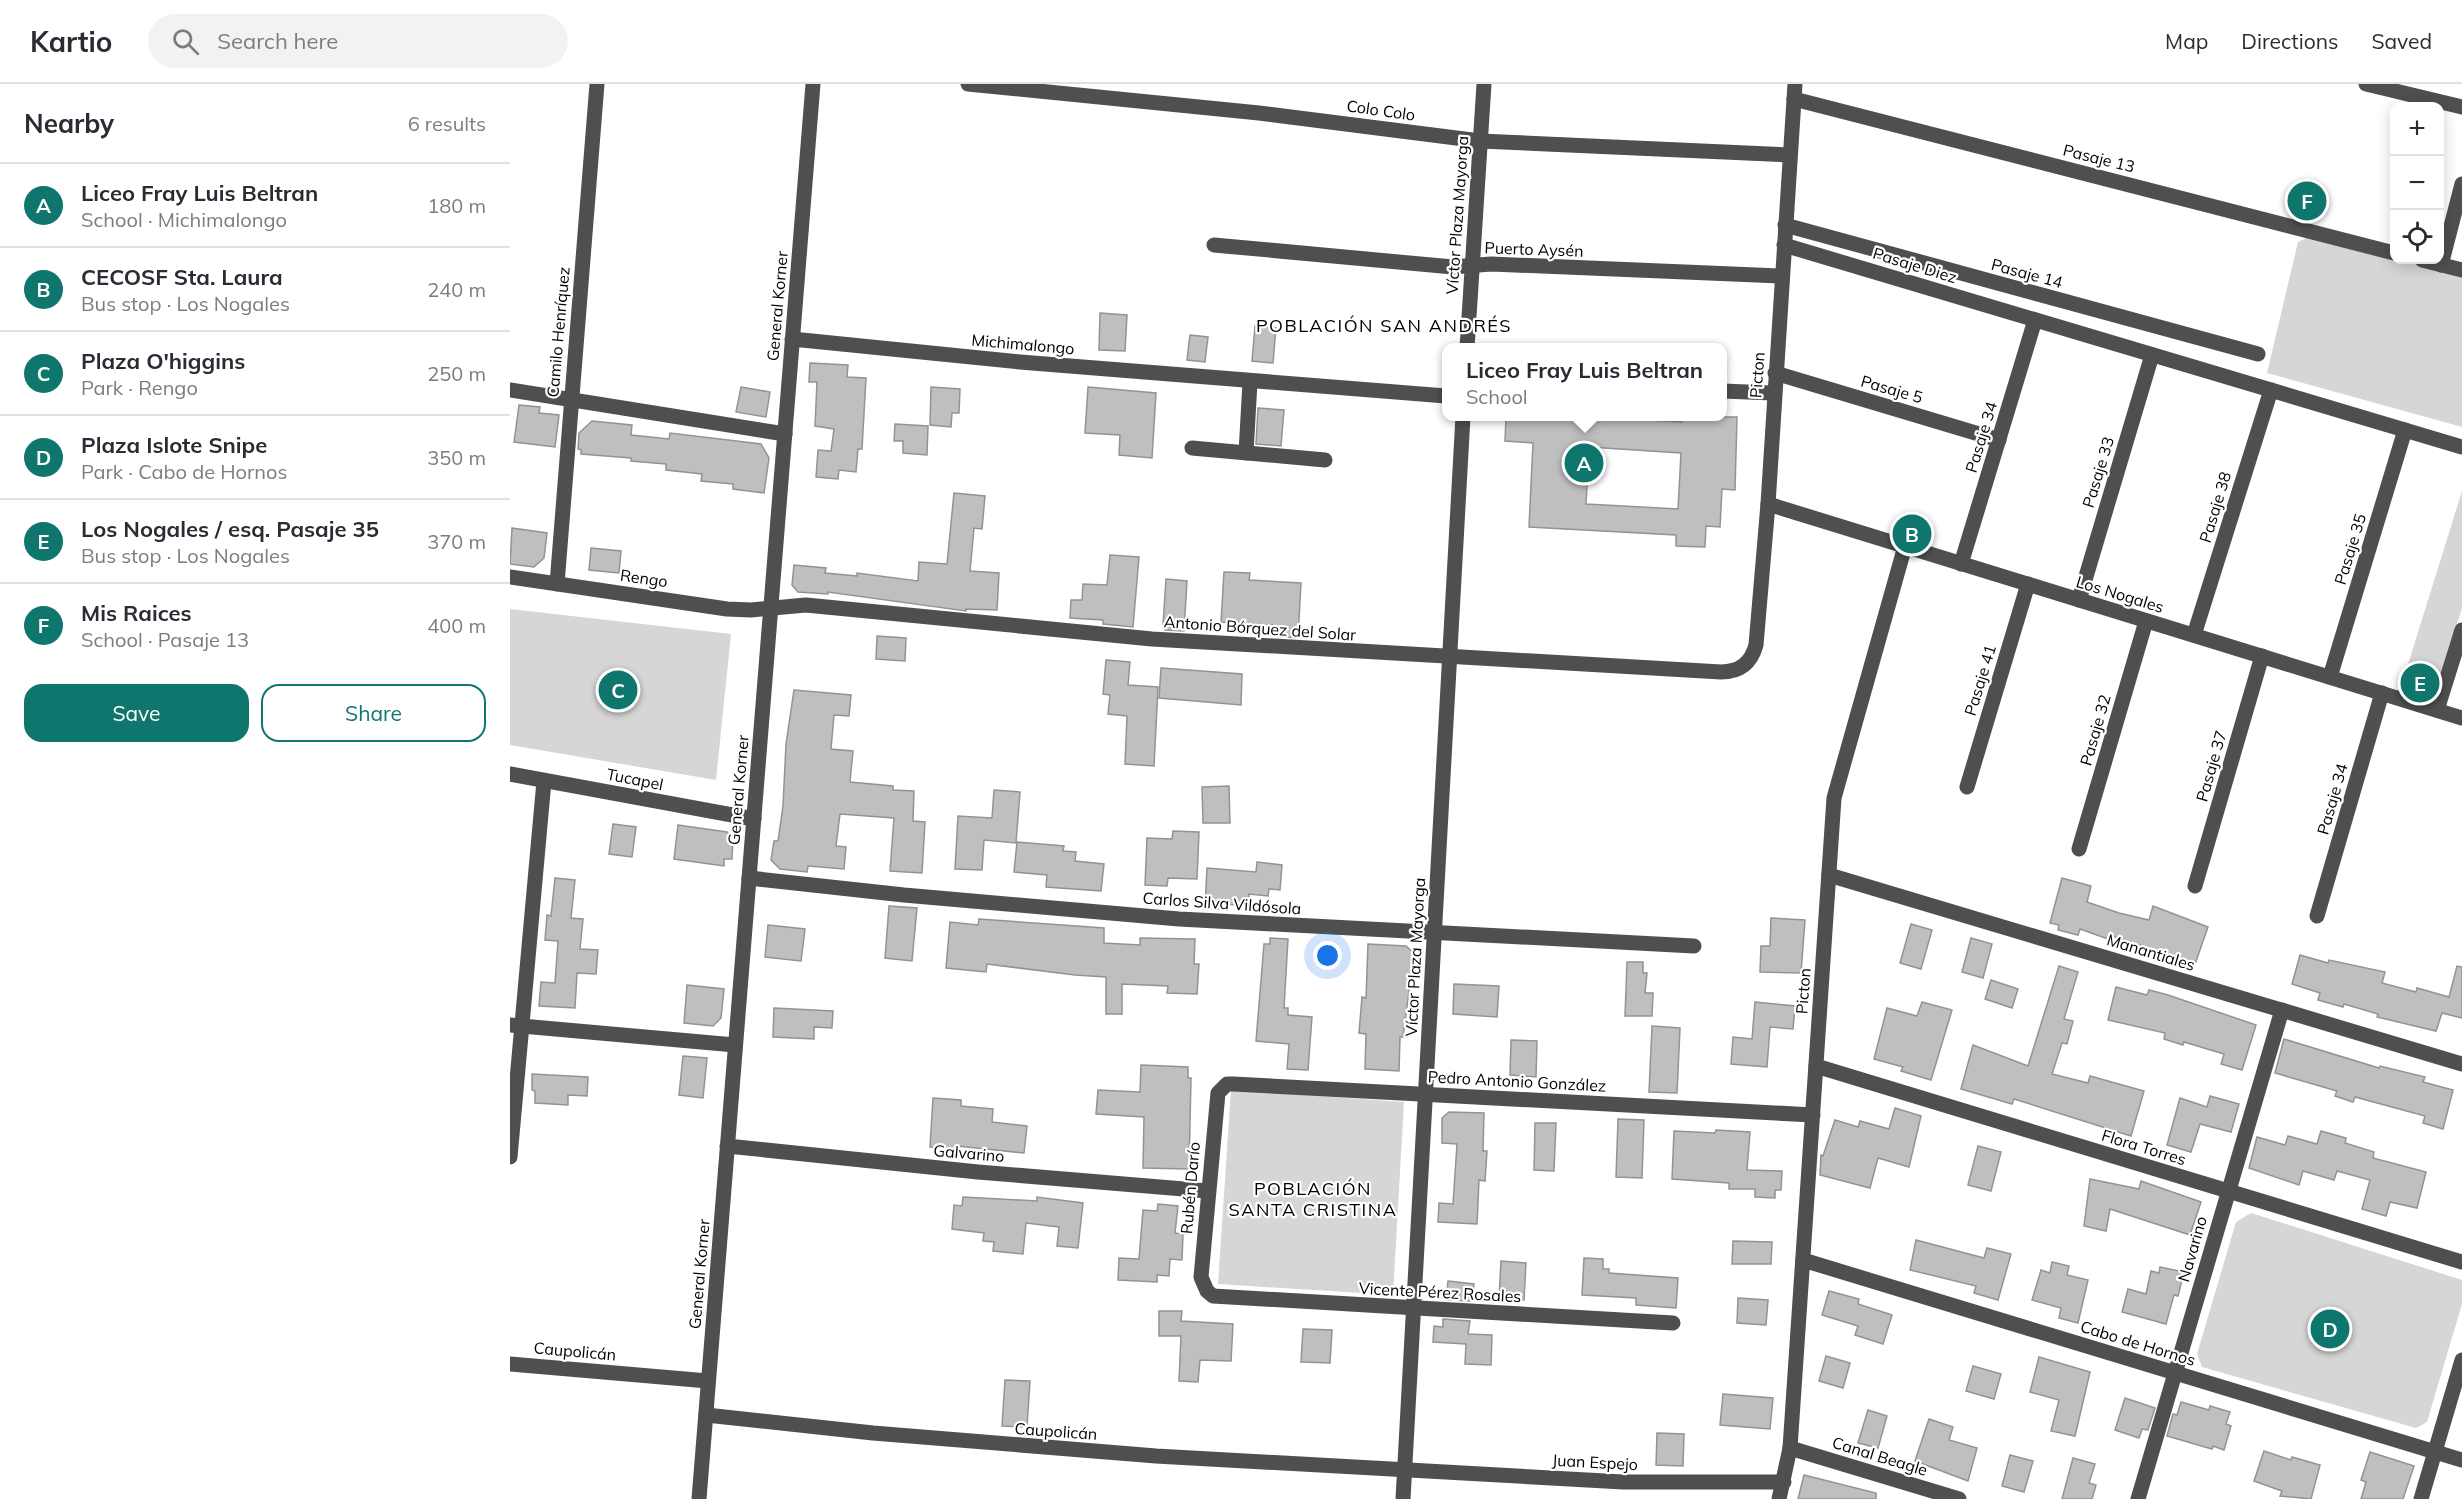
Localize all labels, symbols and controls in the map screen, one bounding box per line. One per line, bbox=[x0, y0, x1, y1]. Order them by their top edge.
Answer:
search box bbox=[148, 14, 568, 68]
text: Kartio bbox=[30, 24, 112, 59]
icon: search bbox=[169, 25, 202, 58]
text: Search here bbox=[217, 27, 338, 55]
text: Map bbox=[2165, 28, 2208, 54]
text: Directions bbox=[2241, 28, 2338, 54]
text: Saved bbox=[2371, 28, 2432, 54]
street label: Colo Colo bbox=[1345, 95, 1417, 125]
map controls bbox=[2390, 102, 2444, 264]
button: + bbox=[2390, 102, 2444, 156]
text: Nearby bbox=[24, 107, 114, 140]
text: 6 results bbox=[408, 111, 486, 136]
street label: Víctor Plaza Mayorga bbox=[1441, 135, 1473, 295]
street label: Pasaje 13 bbox=[2061, 139, 2137, 177]
button: − bbox=[2390, 156, 2444, 210]
pin: F bbox=[2288, 178, 2326, 224]
text: Liceo Fray Luis Beltran bbox=[81, 179, 318, 207]
text: A bbox=[36, 193, 51, 218]
text: 180 m bbox=[427, 193, 486, 218]
text: School · Michimalongo bbox=[81, 207, 287, 232]
button: locate bbox=[2390, 210, 2444, 264]
street label: Puerto Aysén bbox=[1484, 237, 1584, 261]
street label: Pasaje Diez bbox=[1871, 243, 1959, 287]
street label: General Korner bbox=[762, 250, 792, 362]
street label: Pasaje 14 bbox=[1989, 254, 2065, 292]
text: CECOSF Sta. Laura bbox=[81, 263, 283, 291]
street label: Camilo Henríquez bbox=[542, 266, 574, 398]
text: B bbox=[37, 277, 50, 302]
text: 240 m bbox=[427, 277, 486, 302]
text: Bus stop · Los Nogales bbox=[81, 291, 290, 316]
district label: POBLACIÓN SAN ANDRÉS bbox=[1256, 314, 1512, 337]
street label: Michimalongo bbox=[971, 330, 1075, 358]
popup bbox=[1442, 343, 1727, 421]
text: Plaza O'higgins bbox=[81, 347, 245, 375]
street label: Picton bbox=[1745, 351, 1769, 399]
text: Liceo Fray Luis Beltran bbox=[1466, 356, 1703, 384]
text: C bbox=[37, 361, 50, 386]
text: 250 m bbox=[427, 361, 486, 386]
street label: Pasaje 5 bbox=[1859, 371, 1925, 407]
text: Park · Rengo bbox=[81, 375, 198, 400]
text: School bbox=[1466, 384, 1528, 409]
street label: Pasaje 34 bbox=[1961, 399, 2001, 475]
text: Plaza Islote Snipe bbox=[81, 431, 267, 459]
street label: Pasaje 33 bbox=[2078, 434, 2118, 510]
pin: A bbox=[1564, 440, 1604, 485]
text: D bbox=[36, 445, 51, 470]
text: 350 m bbox=[427, 445, 486, 470]
text: Park · Cabo de Hornos bbox=[81, 459, 287, 484]
street label: Pasaje 38 bbox=[2195, 469, 2235, 545]
street label: Pasaje 35 bbox=[2330, 511, 2370, 587]
pin: B bbox=[1892, 512, 1932, 556]
text: Los Nogales / esq. Pasaje 35 bbox=[81, 515, 379, 543]
text: E bbox=[38, 529, 49, 554]
text: 370 m bbox=[427, 529, 486, 554]
text: Bus stop · Los Nogales bbox=[81, 543, 290, 568]
street label: Rengo bbox=[619, 565, 669, 591]
street label: Los Nogales bbox=[2074, 571, 2166, 617]
text: Mis Raices bbox=[81, 599, 192, 627]
street label: Antonio Bórquez del Solar bbox=[1163, 611, 1357, 645]
text: F bbox=[38, 613, 49, 638]
text: 400 m bbox=[427, 613, 486, 638]
text: School · Pasaje 13 bbox=[81, 627, 249, 652]
street label: Pasaje 41 bbox=[1960, 642, 2000, 718]
pin: E bbox=[2400, 660, 2440, 706]
pin: C bbox=[598, 668, 638, 712]
button: Save bbox=[24, 684, 249, 742]
button: Share bbox=[261, 684, 486, 742]
street label: Pasaje 32 bbox=[2075, 692, 2115, 768]
street label: Pasaje 37 bbox=[2191, 728, 2231, 804]
street label: General Korner bbox=[723, 734, 753, 846]
street label: Pasaje 34 bbox=[2312, 761, 2352, 837]
street label: Tucapel bbox=[605, 764, 665, 794]
street label: Víctor Plaza Mayorga bbox=[1401, 877, 1429, 1037]
street label: Carlos Silva Vildósola bbox=[1142, 887, 1302, 919]
street label: Manantiales bbox=[2104, 929, 2198, 975]
your location bbox=[1313, 941, 1342, 970]
street label: Picton bbox=[1791, 967, 1815, 1015]
street label: Pedro Antonio González bbox=[1427, 1066, 1607, 1096]
street label: Flora Torres bbox=[2099, 1125, 2189, 1169]
street label: Galvarino bbox=[933, 1140, 1005, 1166]
street label: Rubén Darío bbox=[1176, 1141, 1204, 1235]
district label: POBLACIÓN SANTA CRISTINA bbox=[1229, 1177, 1397, 1221]
street label: Navarino bbox=[2173, 1214, 2211, 1284]
street label: General Korner bbox=[684, 1218, 714, 1330]
street label: Vicente Pérez Rosales bbox=[1358, 1278, 1522, 1306]
pin: D bbox=[2310, 1306, 2350, 1352]
street label: Cabo de Hornos bbox=[2078, 1316, 2198, 1370]
street label: Caupolicán bbox=[533, 1337, 617, 1365]
street label: Caupolicán bbox=[1014, 1418, 1098, 1444]
street label: Canal Beagle bbox=[1830, 1432, 1930, 1480]
street label: Juan Espejo bbox=[1551, 1450, 1639, 1474]

